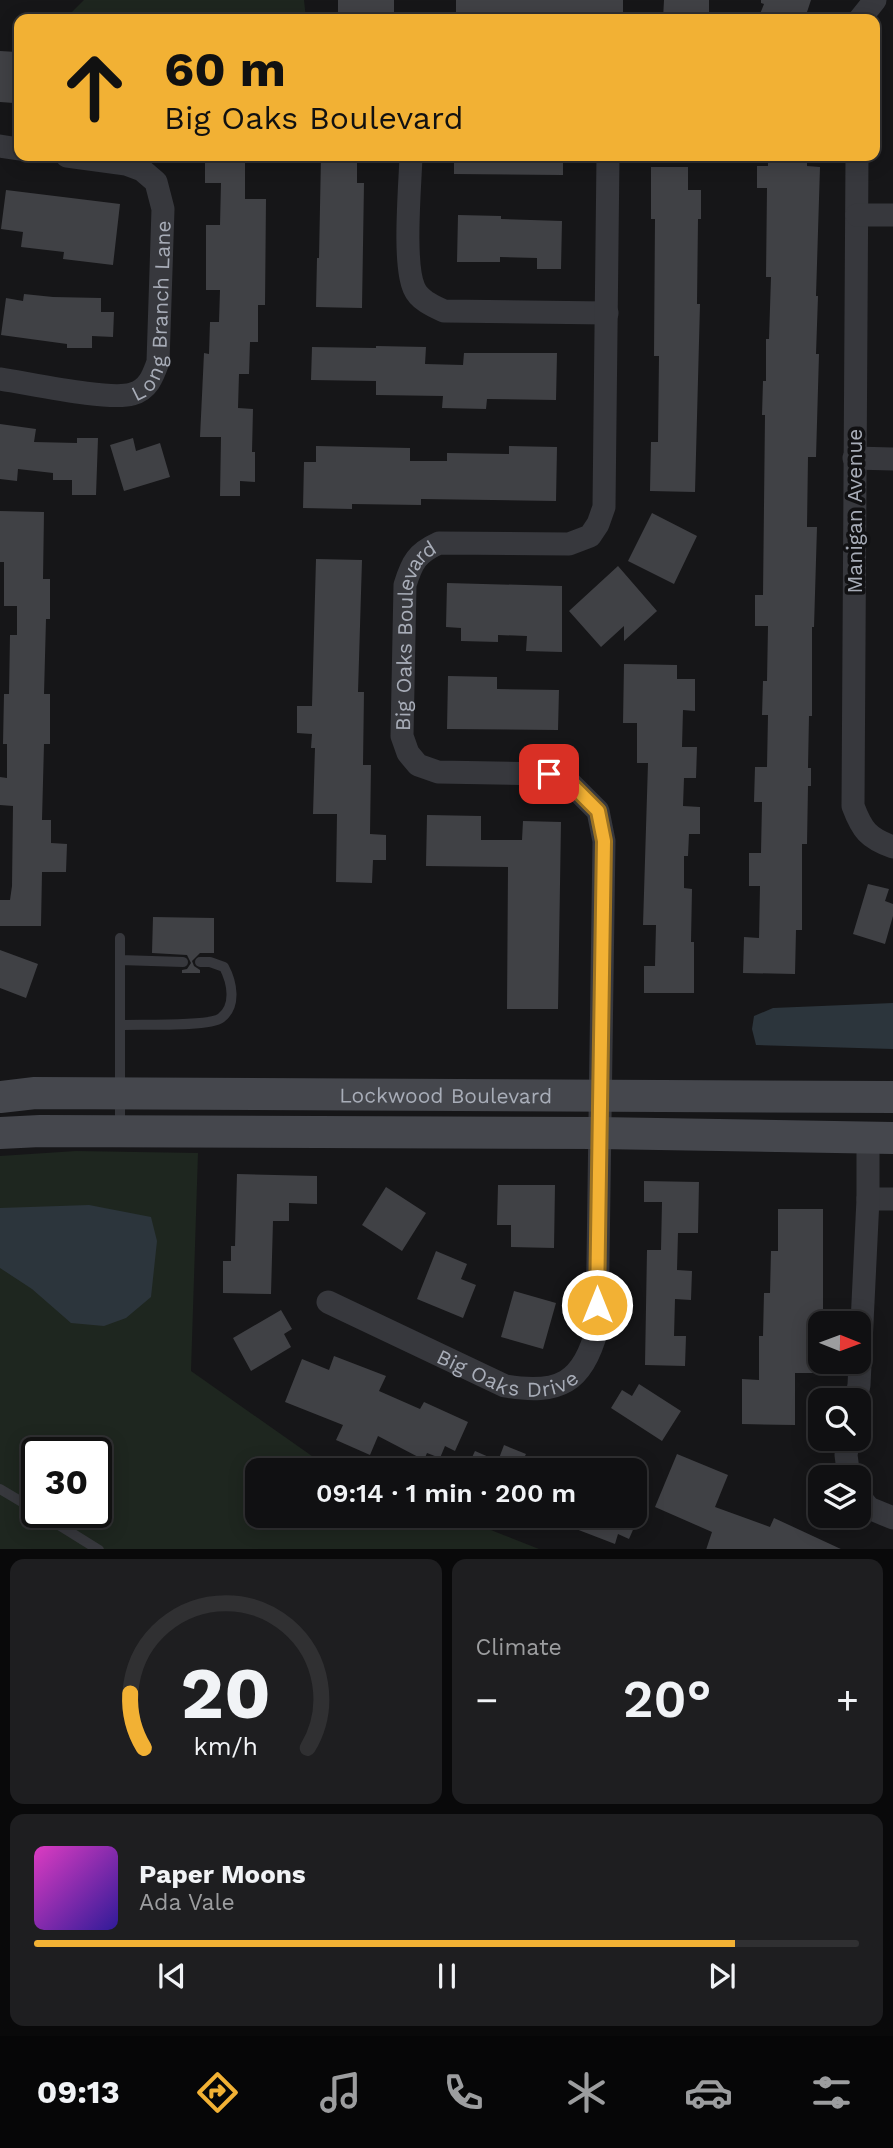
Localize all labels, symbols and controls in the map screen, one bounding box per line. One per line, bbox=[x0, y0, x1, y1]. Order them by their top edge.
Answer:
text: 60 m bbox=[164, 40, 286, 98]
icon: ahead bbox=[49, 42, 140, 133]
text: Big Oaks Boulevard bbox=[164, 99, 464, 137]
street label: Long Branch Lane bbox=[127, 220, 175, 406]
street label: Manigan Avenue bbox=[842, 429, 867, 593]
street label: Big Oaks Boulevard bbox=[390, 535, 440, 731]
pin bbox=[519, 744, 579, 804]
icon: arrive bbox=[530, 755, 568, 793]
street label: Lockwood Boulevard bbox=[339, 1082, 552, 1108]
position arrow bbox=[560, 1268, 634, 1342]
north arrow bbox=[808, 1311, 872, 1374]
map controls bbox=[808, 1311, 871, 1528]
street label: Big Oaks Drive bbox=[433, 1343, 583, 1401]
button: search bbox=[808, 1388, 871, 1451]
speed limit sign: 30 bbox=[21, 1437, 112, 1528]
button: layers bbox=[808, 1465, 871, 1528]
text: 09:14 · 1 min · 200 m bbox=[316, 1478, 576, 1508]
text: Climate bbox=[476, 1634, 562, 1661]
text: 20 bbox=[181, 1650, 271, 1736]
text: 20° bbox=[623, 1669, 712, 1730]
text: − bbox=[476, 1678, 498, 1722]
text: + bbox=[836, 1678, 859, 1722]
text: km/h bbox=[194, 1731, 258, 1760]
text: Paper Moons bbox=[139, 1859, 306, 1889]
text: Ada Vale bbox=[139, 1889, 235, 1916]
icon: previous bbox=[153, 1957, 191, 1995]
icon: pause bbox=[428, 1957, 466, 1995]
icon: next bbox=[703, 1957, 741, 1995]
icon: directions bbox=[193, 2068, 242, 2117]
icon: music bbox=[316, 2068, 365, 2117]
icon: phone bbox=[439, 2068, 488, 2117]
icon: climate bbox=[562, 2068, 611, 2117]
icon: car bbox=[684, 2068, 733, 2117]
icon: filters bbox=[807, 2068, 856, 2117]
text: 09:13 bbox=[37, 2073, 120, 2111]

